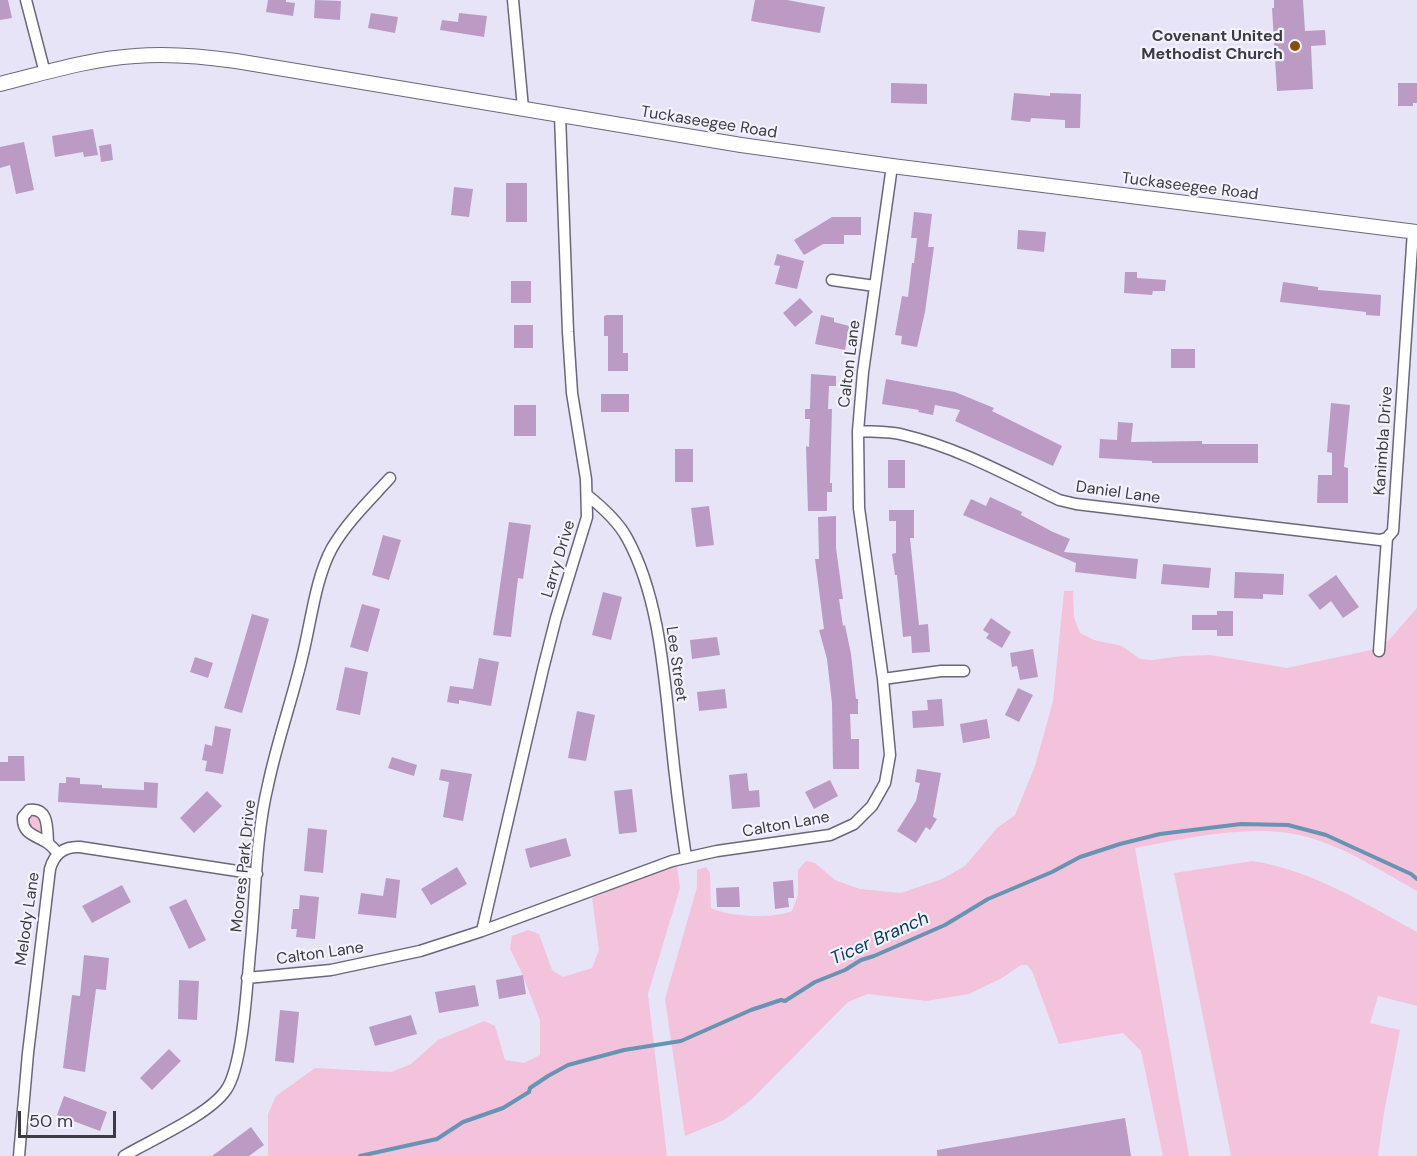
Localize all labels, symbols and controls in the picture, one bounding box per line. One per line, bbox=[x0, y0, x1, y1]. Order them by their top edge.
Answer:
place label: Covenant United Methodist Church bbox=[1141, 27, 1283, 65]
marker: Covenant United Methodist Church bbox=[1288, 39, 1302, 53]
street label: Tuckaseegee Road bbox=[640, 103, 778, 143]
street label: Tuckaseegee Road bbox=[1121, 169, 1259, 205]
street label: Calton Lane bbox=[835, 319, 865, 409]
street label: Kanimbla Drive bbox=[1371, 386, 1397, 496]
street label: Daniel Lane bbox=[1075, 478, 1161, 508]
street label: Larry Drive bbox=[538, 518, 580, 600]
street label: Lee Street bbox=[661, 625, 691, 703]
street label: Moores Park Drive bbox=[227, 799, 261, 933]
street label: Calton Lane bbox=[741, 808, 831, 842]
street label: Melody Lane bbox=[12, 871, 44, 967]
water label: Ticer Branch bbox=[828, 908, 932, 970]
street label: Calton Lane bbox=[275, 938, 365, 970]
scale bar bbox=[21, 1099, 118, 1137]
text: 50 m bbox=[29, 1109, 73, 1133]

